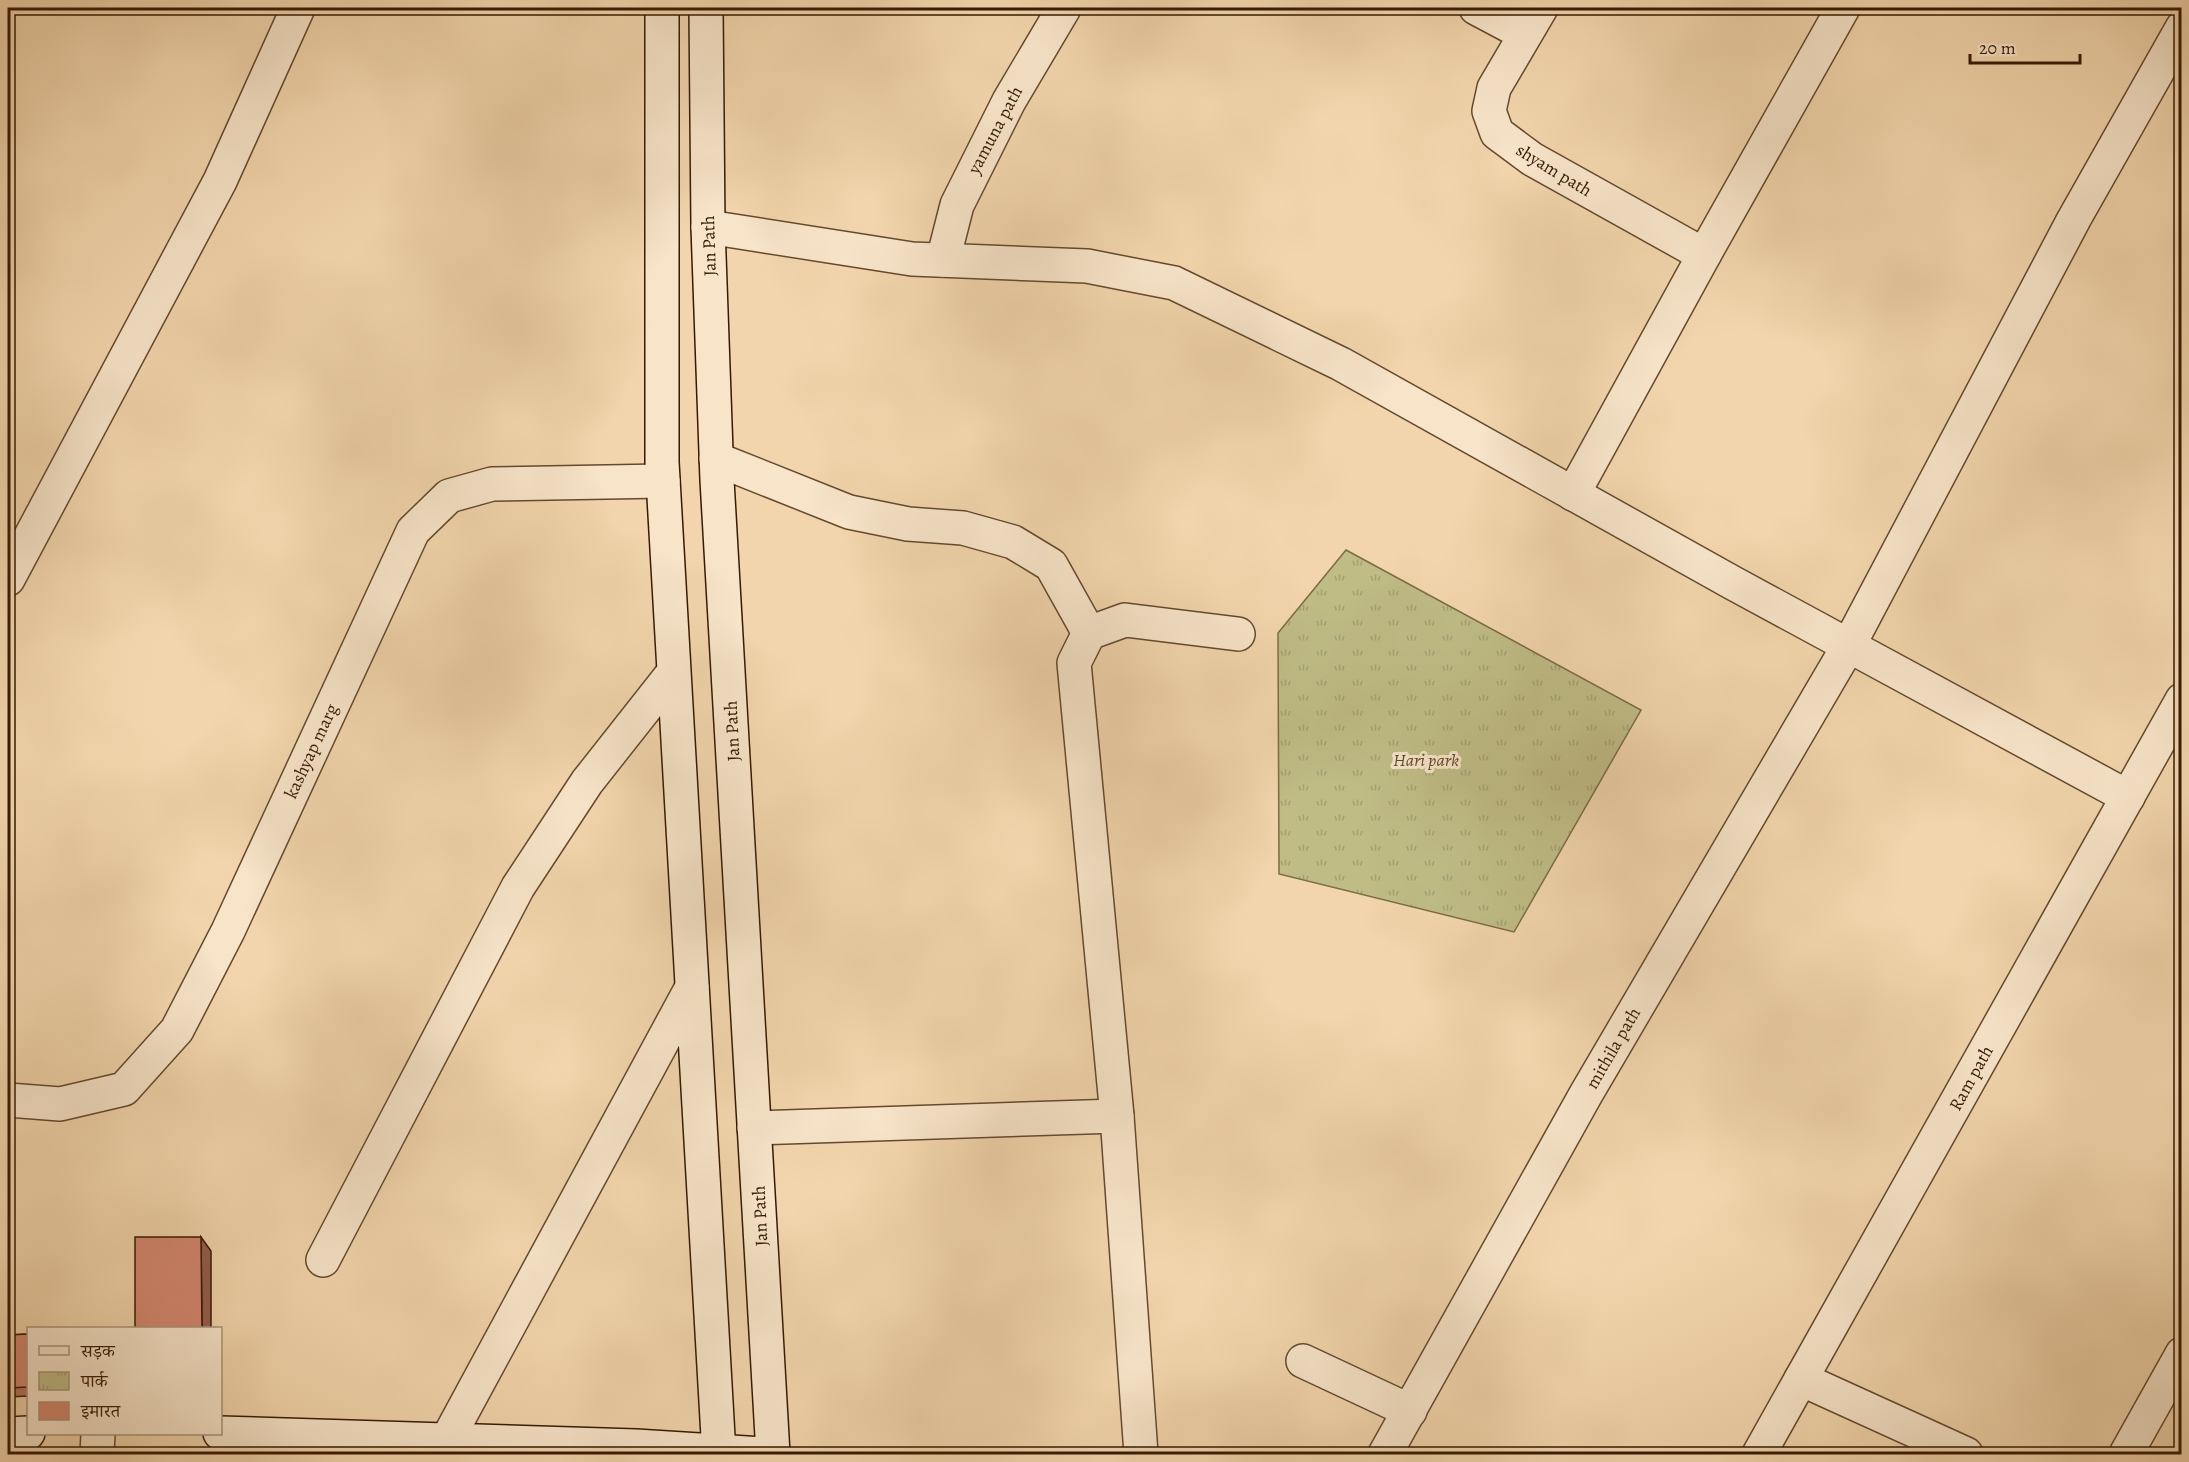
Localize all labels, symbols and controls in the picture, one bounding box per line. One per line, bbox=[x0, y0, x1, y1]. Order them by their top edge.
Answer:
scale bar bbox=[1970, 27, 2080, 65]
text: 20 m bbox=[1979, 36, 2016, 60]
street label: yamuna path bbox=[961, 82, 1028, 179]
street label: shyam path bbox=[1512, 138, 1597, 202]
street label: Jan Path bbox=[696, 215, 722, 277]
street label: kashyap marg bbox=[279, 700, 343, 802]
street label: Jan Path bbox=[718, 700, 746, 762]
park label: Hari park bbox=[1393, 748, 1459, 772]
street label: mithila path bbox=[1580, 1002, 1646, 1093]
street label: Ram path bbox=[1943, 1041, 1999, 1115]
street label: Jan Path bbox=[746, 1185, 774, 1247]
legend bbox=[27, 1327, 222, 1435]
text: सड़क bbox=[80, 1339, 116, 1363]
text: पार्क bbox=[80, 1369, 109, 1393]
text: इमारत bbox=[80, 1399, 121, 1423]

